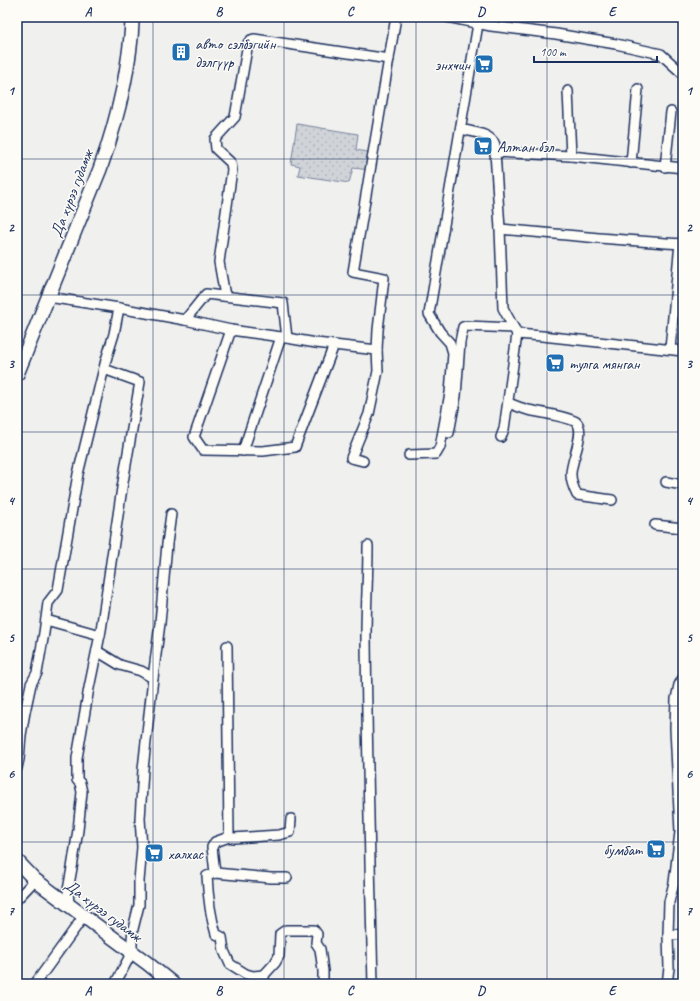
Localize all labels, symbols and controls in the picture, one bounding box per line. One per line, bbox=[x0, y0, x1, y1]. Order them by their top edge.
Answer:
text: A bbox=[85, 4, 93, 20]
text: B bbox=[216, 4, 224, 20]
text: C bbox=[347, 4, 355, 20]
text: D bbox=[477, 4, 486, 20]
text: E bbox=[609, 4, 618, 20]
place label: авто сэлбэгийн дэлгүүр bbox=[195, 34, 277, 72]
scale bar bbox=[534, 38, 657, 64]
building icon: авто сэлбэгийн дэлгүүр bbox=[170, 41, 192, 63]
text: 100 m bbox=[540, 44, 567, 60]
supermarket icon: энхчин bbox=[473, 53, 495, 75]
place label: энхчин bbox=[435, 55, 471, 75]
text: 1 bbox=[8, 83, 16, 99]
text: 1 bbox=[686, 83, 694, 99]
supermarket icon: Алтан бэл bbox=[472, 135, 494, 157]
place label: Алтан бэл bbox=[497, 137, 555, 157]
street label: Да хүрээ гудамж bbox=[46, 145, 98, 240]
text: 2 bbox=[8, 220, 15, 236]
text: 2 bbox=[686, 220, 693, 236]
supermarket icon: тулга мянган bbox=[544, 352, 566, 374]
place label: тулга мянган bbox=[569, 354, 641, 374]
text: 3 bbox=[8, 356, 15, 372]
text: 3 bbox=[686, 356, 693, 372]
text: 4 bbox=[8, 493, 16, 509]
text: 4 bbox=[686, 493, 694, 509]
text: 5 bbox=[8, 630, 15, 646]
text: 5 bbox=[686, 630, 693, 646]
text: 6 bbox=[8, 766, 15, 782]
text: 6 bbox=[686, 766, 693, 782]
supermarket icon: бумбат bbox=[645, 838, 667, 860]
place label: бумбат bbox=[603, 840, 644, 860]
supermarket icon: халхас bbox=[143, 842, 165, 864]
place label: халхас bbox=[168, 844, 205, 864]
street label: Да хүрээ гудамж bbox=[61, 875, 147, 947]
text: 7 bbox=[8, 903, 15, 919]
text: 7 bbox=[686, 903, 693, 919]
text: A bbox=[85, 983, 93, 999]
text: B bbox=[216, 983, 224, 999]
text: C bbox=[347, 983, 355, 999]
text: D bbox=[477, 983, 486, 999]
text: E bbox=[609, 983, 618, 999]

